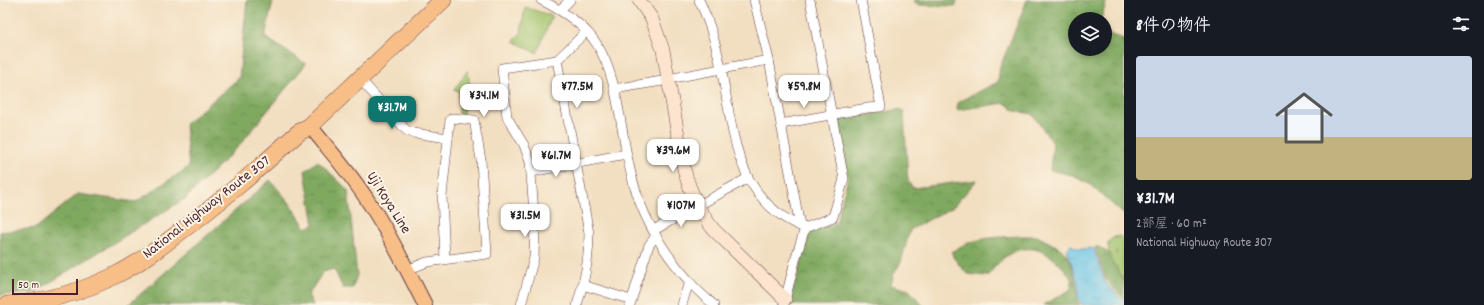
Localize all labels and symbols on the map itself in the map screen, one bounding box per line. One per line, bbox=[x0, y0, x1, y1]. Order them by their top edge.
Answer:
pin: ¥77.5M bbox=[544, 75, 610, 109]
pin: ¥59.8M bbox=[771, 75, 837, 109]
pin: ¥34.1M bbox=[451, 84, 517, 118]
pin: ¥31.7M bbox=[359, 96, 425, 130]
pin: ¥39.6M bbox=[640, 139, 706, 173]
pin: ¥61.7M bbox=[523, 144, 589, 178]
street label: National Highway Route 307 bbox=[138, 151, 276, 265]
street label: Uji Koya Line bbox=[360, 168, 416, 239]
pin: ¥107M bbox=[653, 194, 709, 228]
pin: ¥31.5M bbox=[492, 204, 558, 238]
scale bar bbox=[12, 277, 78, 296]

